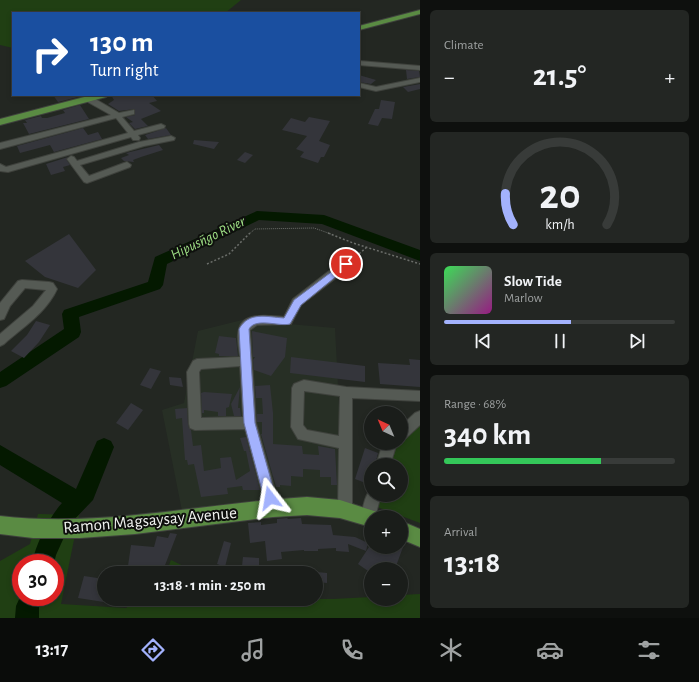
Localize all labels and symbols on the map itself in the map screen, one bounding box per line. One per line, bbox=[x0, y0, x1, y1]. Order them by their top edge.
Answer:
water label: Hipusñgo River bbox=[168, 213, 249, 263]
pin bbox=[329, 247, 363, 281]
north arrow bbox=[364, 406, 408, 450]
position arrow bbox=[249, 477, 291, 519]
street label: Ramon Magsaysay Avenue bbox=[62, 504, 238, 537]
speed limit sign: 30 bbox=[12, 554, 64, 606]

